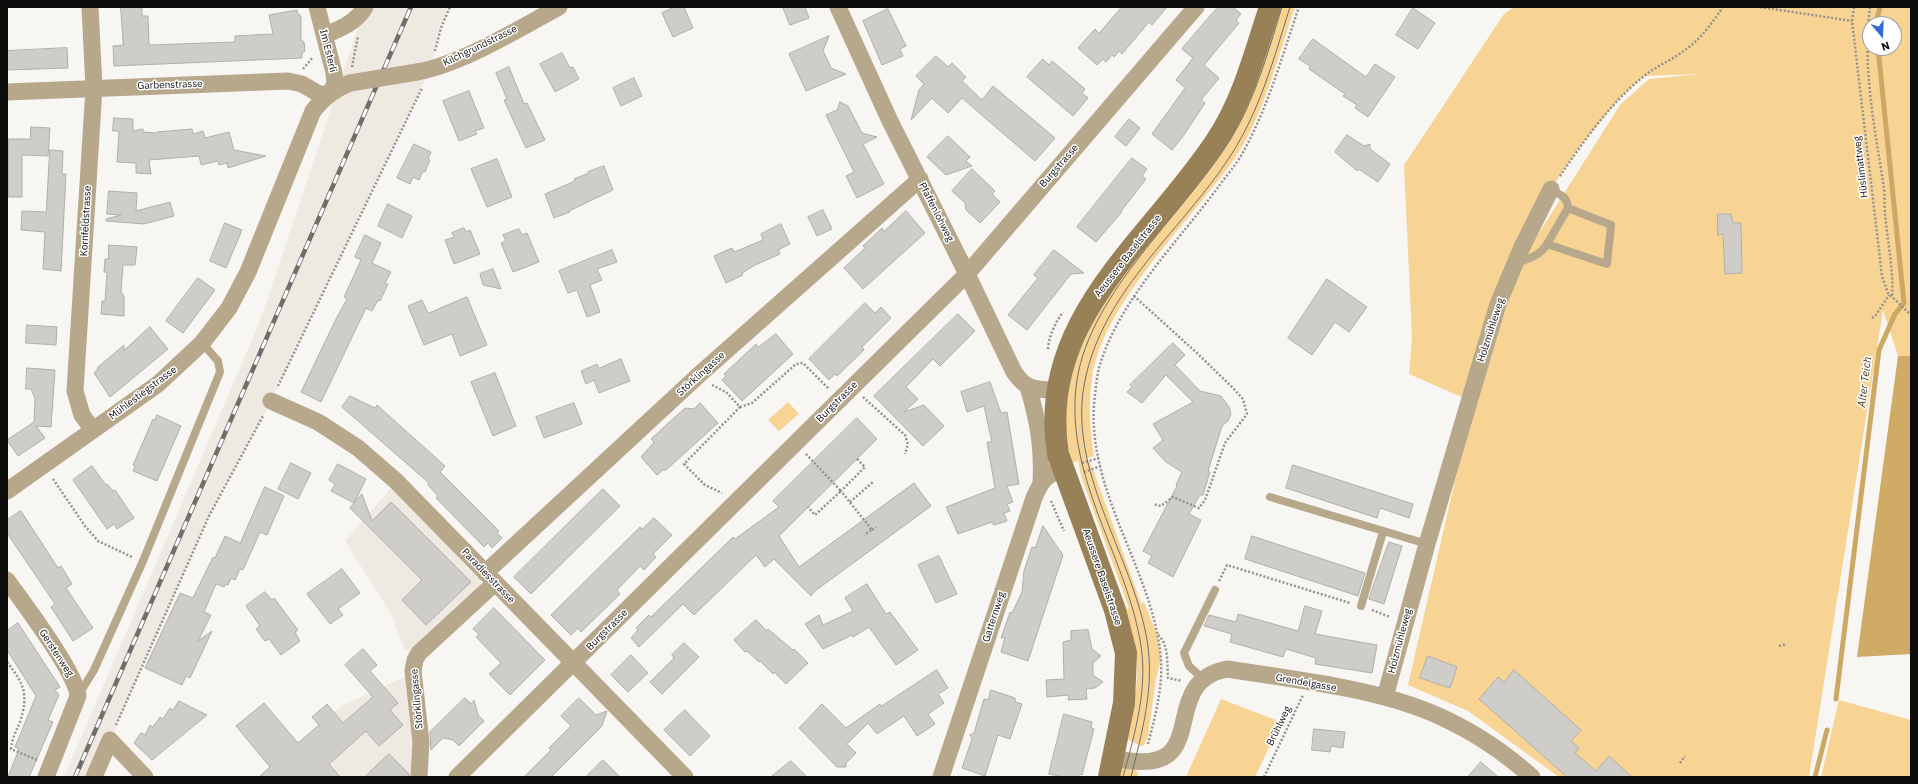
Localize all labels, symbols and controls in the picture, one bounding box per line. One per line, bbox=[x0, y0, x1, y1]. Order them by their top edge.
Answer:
north arrow bbox=[1862, 16, 1902, 56]
street label: Kilchgrundstrasse bbox=[441, 23, 519, 69]
street label: Im Esterli bbox=[317, 28, 339, 74]
text: N bbox=[1880, 38, 1892, 54]
street label: Garbenstrasse bbox=[137, 78, 203, 92]
street label: Hüslimattweg bbox=[1851, 135, 1871, 199]
street label: Burgstrasse bbox=[1037, 142, 1081, 190]
street label: Pfaffenlohweg bbox=[916, 180, 956, 244]
street label: Kornfeldstrasse bbox=[78, 185, 94, 257]
street label: Aeussere Baselstrasse bbox=[1092, 212, 1164, 300]
street label: Holzmühleweg bbox=[1475, 296, 1507, 364]
street label: Störklingasse bbox=[675, 349, 727, 399]
water label: Alter Teich bbox=[1855, 356, 1875, 408]
street label: Mühlestiegstrasse bbox=[107, 364, 179, 422]
street label: Burgstrasse bbox=[814, 379, 860, 425]
street label: Aeussere Baselstrasse bbox=[1080, 527, 1124, 627]
street label: Paradiesstrasse bbox=[459, 546, 517, 606]
street label: Gatternweg bbox=[980, 590, 1008, 644]
street label: Burgstrasse bbox=[584, 607, 630, 653]
street label: Holzmühleweg bbox=[1386, 607, 1414, 675]
street label: Gerstenweg bbox=[36, 627, 76, 679]
street label: Störklingasse bbox=[408, 668, 426, 730]
street label: Grendelgasse bbox=[1275, 672, 1337, 694]
street label: Brühlweg bbox=[1264, 704, 1294, 748]

